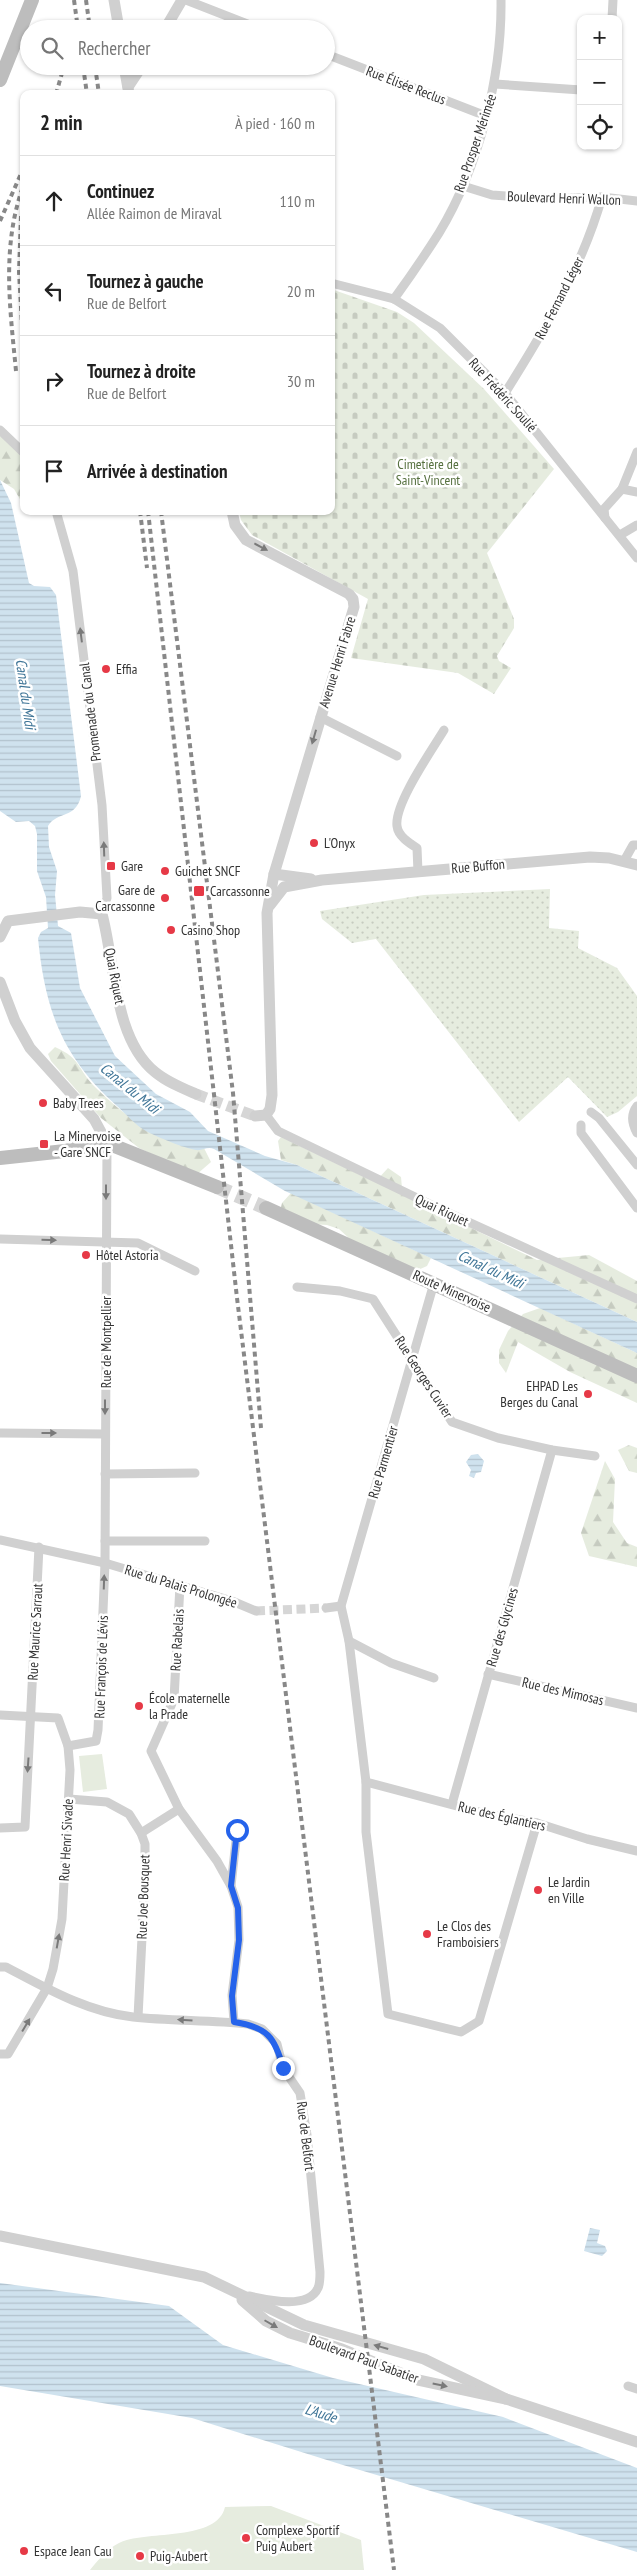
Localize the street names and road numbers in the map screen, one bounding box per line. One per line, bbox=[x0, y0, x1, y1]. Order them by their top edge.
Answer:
street label: Rue Élisée Reclus bbox=[364, 62, 449, 109]
street label: Rue Prosper Mérimée bbox=[450, 91, 500, 195]
street label: Boulevard Henri Wallon bbox=[507, 187, 621, 209]
street label: Rue Fernand Léger bbox=[530, 253, 588, 342]
street label: Rue Frédéric Soulié bbox=[465, 354, 541, 436]
street label: Avenue Henri Fabre bbox=[315, 614, 360, 710]
street label: Promenade du Canal bbox=[75, 661, 105, 762]
street label: Rue Buffon bbox=[451, 855, 505, 877]
street label: Quai Riquet bbox=[101, 946, 129, 1006]
street label: Quai Riquet bbox=[412, 1190, 472, 1230]
street label: Route Minervoise bbox=[410, 1266, 494, 1316]
street label: Rue de Montpellier bbox=[97, 1296, 115, 1388]
street label: Rue Georges Cuvier bbox=[391, 1333, 457, 1421]
street label: Rue Parmentier bbox=[364, 1424, 402, 1500]
street label: Rue du Palais Prolongée bbox=[123, 1560, 240, 1612]
street label: Rue Maurice Sarraut bbox=[23, 1583, 47, 1681]
street label: Rue des Glycines bbox=[482, 1585, 522, 1669]
street label: Rue Rabelais bbox=[166, 1608, 188, 1672]
street label: Rue François de Lévis bbox=[90, 1615, 112, 1719]
street label: Rue des Mimosas bbox=[520, 1673, 606, 1709]
street label: Rue des Églantiers bbox=[456, 1797, 548, 1835]
street label: Rue Henri Sivade bbox=[55, 1798, 77, 1882]
street label: Rue Joe Bousquet bbox=[133, 1854, 153, 1940]
street label: Rue de Belfort bbox=[293, 2100, 319, 2172]
street label: Boulevard Paul Sabatier bbox=[307, 2331, 421, 2387]

